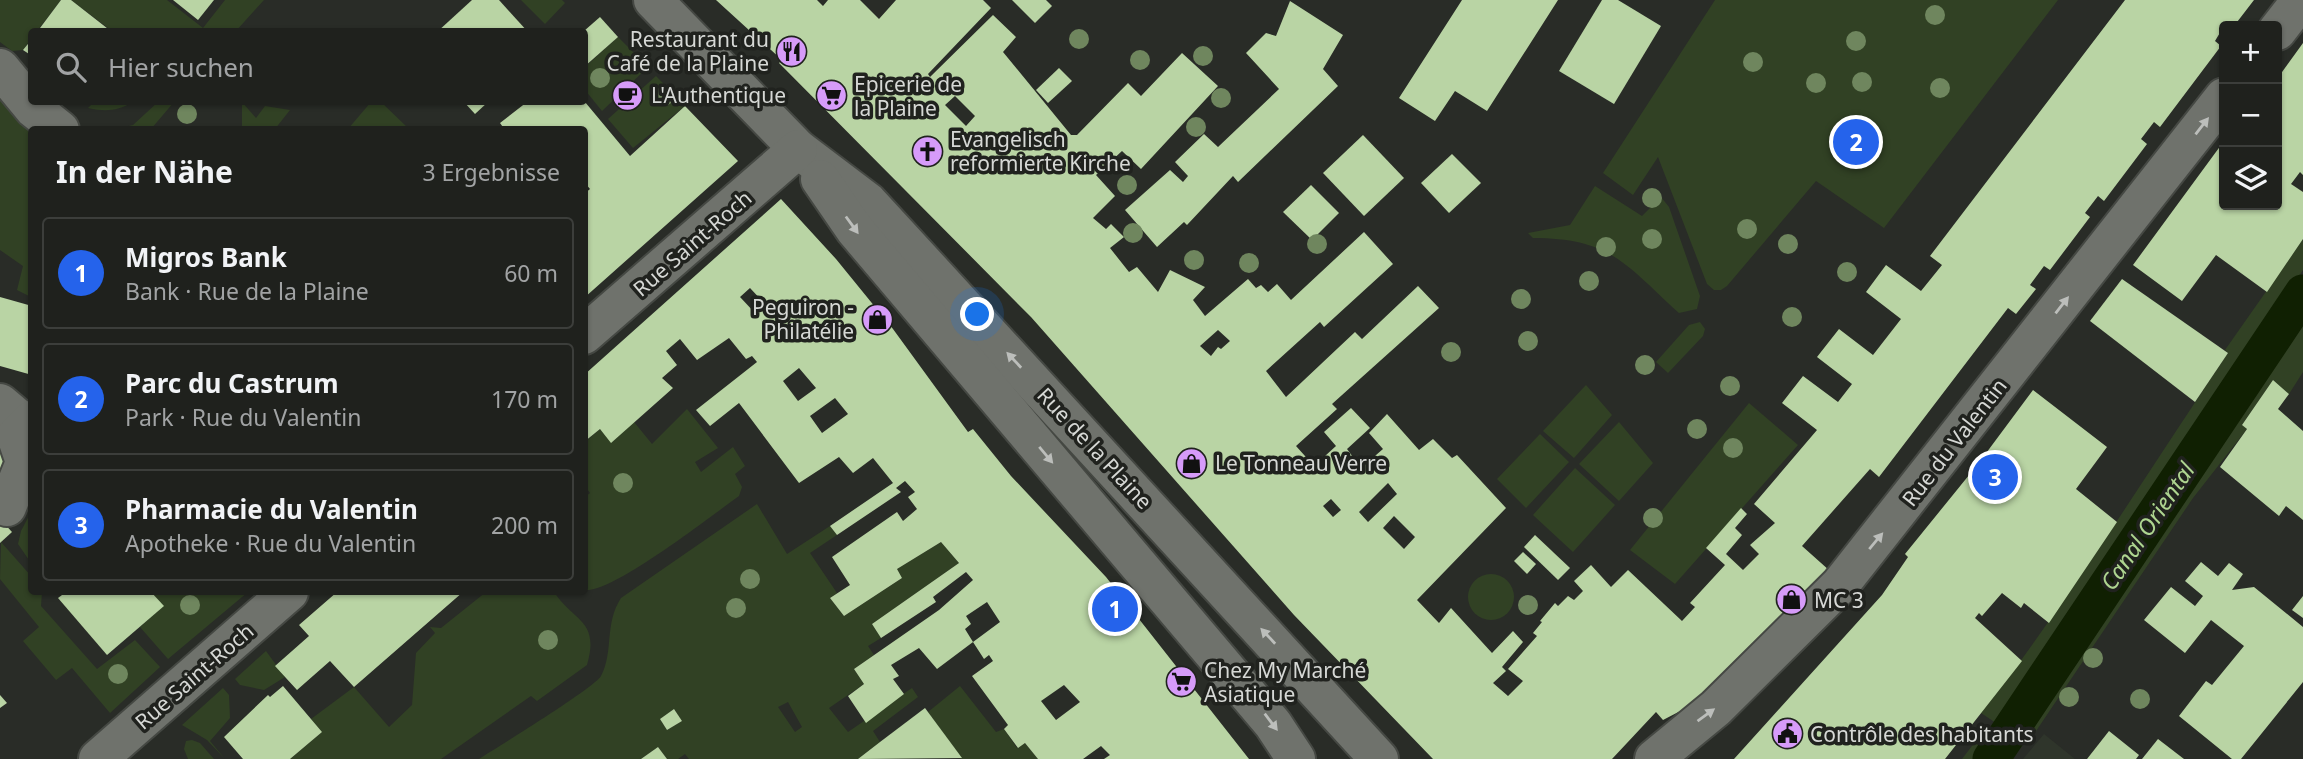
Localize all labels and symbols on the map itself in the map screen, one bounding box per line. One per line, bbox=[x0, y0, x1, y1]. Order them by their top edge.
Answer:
place label: Restaurant du Café de la Plaine bbox=[606, 25, 769, 77]
restaurant icon: Restaurant du Café de la Plaine bbox=[775, 34, 809, 68]
place label: Epicerie de la Plaine bbox=[854, 70, 962, 122]
cafe icon: L'Authentique bbox=[611, 78, 645, 112]
supermarket icon: Epicerie de la Plaine bbox=[814, 79, 848, 113]
place label: L'Authentique bbox=[651, 81, 786, 109]
pin: 2 bbox=[1833, 116, 1879, 168]
one-way arrow bbox=[2195, 117, 2210, 135]
place label: Evangelisch reformierte Kirche bbox=[950, 125, 1131, 177]
church icon: Evangelisch reformierte Kirche bbox=[910, 134, 944, 168]
street label: Rue Saint-Roch bbox=[627, 184, 757, 302]
one-way arrow bbox=[844, 215, 859, 233]
place label: Peguiron - Philatélie bbox=[752, 293, 854, 345]
one-way arrow bbox=[2054, 296, 2069, 314]
your location bbox=[960, 297, 994, 331]
shop icon: Peguiron - Philatélie bbox=[860, 302, 894, 336]
one-way arrow bbox=[1006, 351, 1022, 369]
street label: Rue du Valentin bbox=[1895, 372, 2013, 512]
street label: Rue de la Plaine bbox=[1031, 381, 1159, 515]
one-way arrow bbox=[1038, 445, 1053, 463]
shop icon: Le Tonneau Verre bbox=[1175, 446, 1209, 480]
place label: Le Tonneau Verre bbox=[1215, 449, 1387, 477]
pin: 3 bbox=[1972, 451, 2018, 503]
water label: Canal Oriental bbox=[2092, 455, 2202, 596]
one-way arrow bbox=[1868, 533, 1883, 550]
pin: 1 bbox=[1092, 583, 1138, 635]
shop icon: MC 3 bbox=[1774, 583, 1808, 617]
place label: MC 3 bbox=[1814, 586, 1864, 614]
street label: Rue Saint-Roch bbox=[129, 617, 259, 735]
one-way arrow bbox=[1260, 628, 1276, 645]
place label: Chez My Marché Asiatique bbox=[1204, 656, 1366, 708]
supermarket icon: Chez My Marché Asiatique bbox=[1164, 665, 1198, 699]
one-way arrow bbox=[1697, 708, 1715, 722]
one-way arrow bbox=[1264, 713, 1278, 732]
public building icon: Contrôle des habitants bbox=[1770, 717, 1804, 751]
place label: Contrôle des habitants bbox=[1810, 720, 2034, 748]

